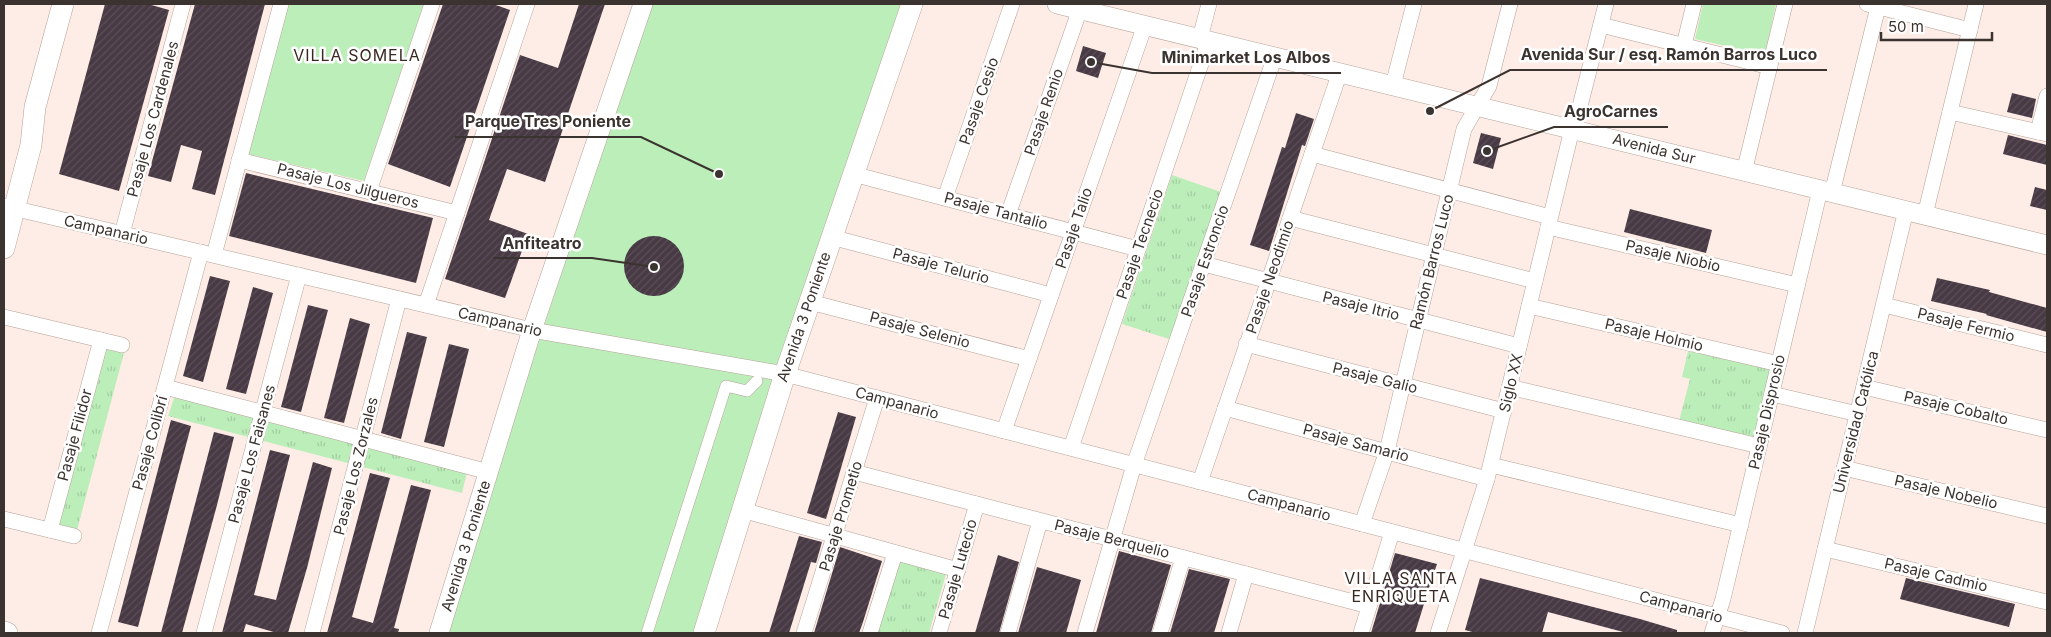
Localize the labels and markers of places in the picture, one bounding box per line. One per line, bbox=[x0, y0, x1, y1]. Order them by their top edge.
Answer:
callout: Avenida Sur / esq. Ramón Barros Luco bbox=[1510, 39, 1827, 70]
callout: Minimarket Los Albos bbox=[1152, 42, 1341, 73]
callout: AgroCarnes bbox=[1554, 96, 1668, 127]
callout: Parque Tres Poniente bbox=[455, 106, 641, 137]
callout: Anfiteatro bbox=[493, 227, 592, 258]

